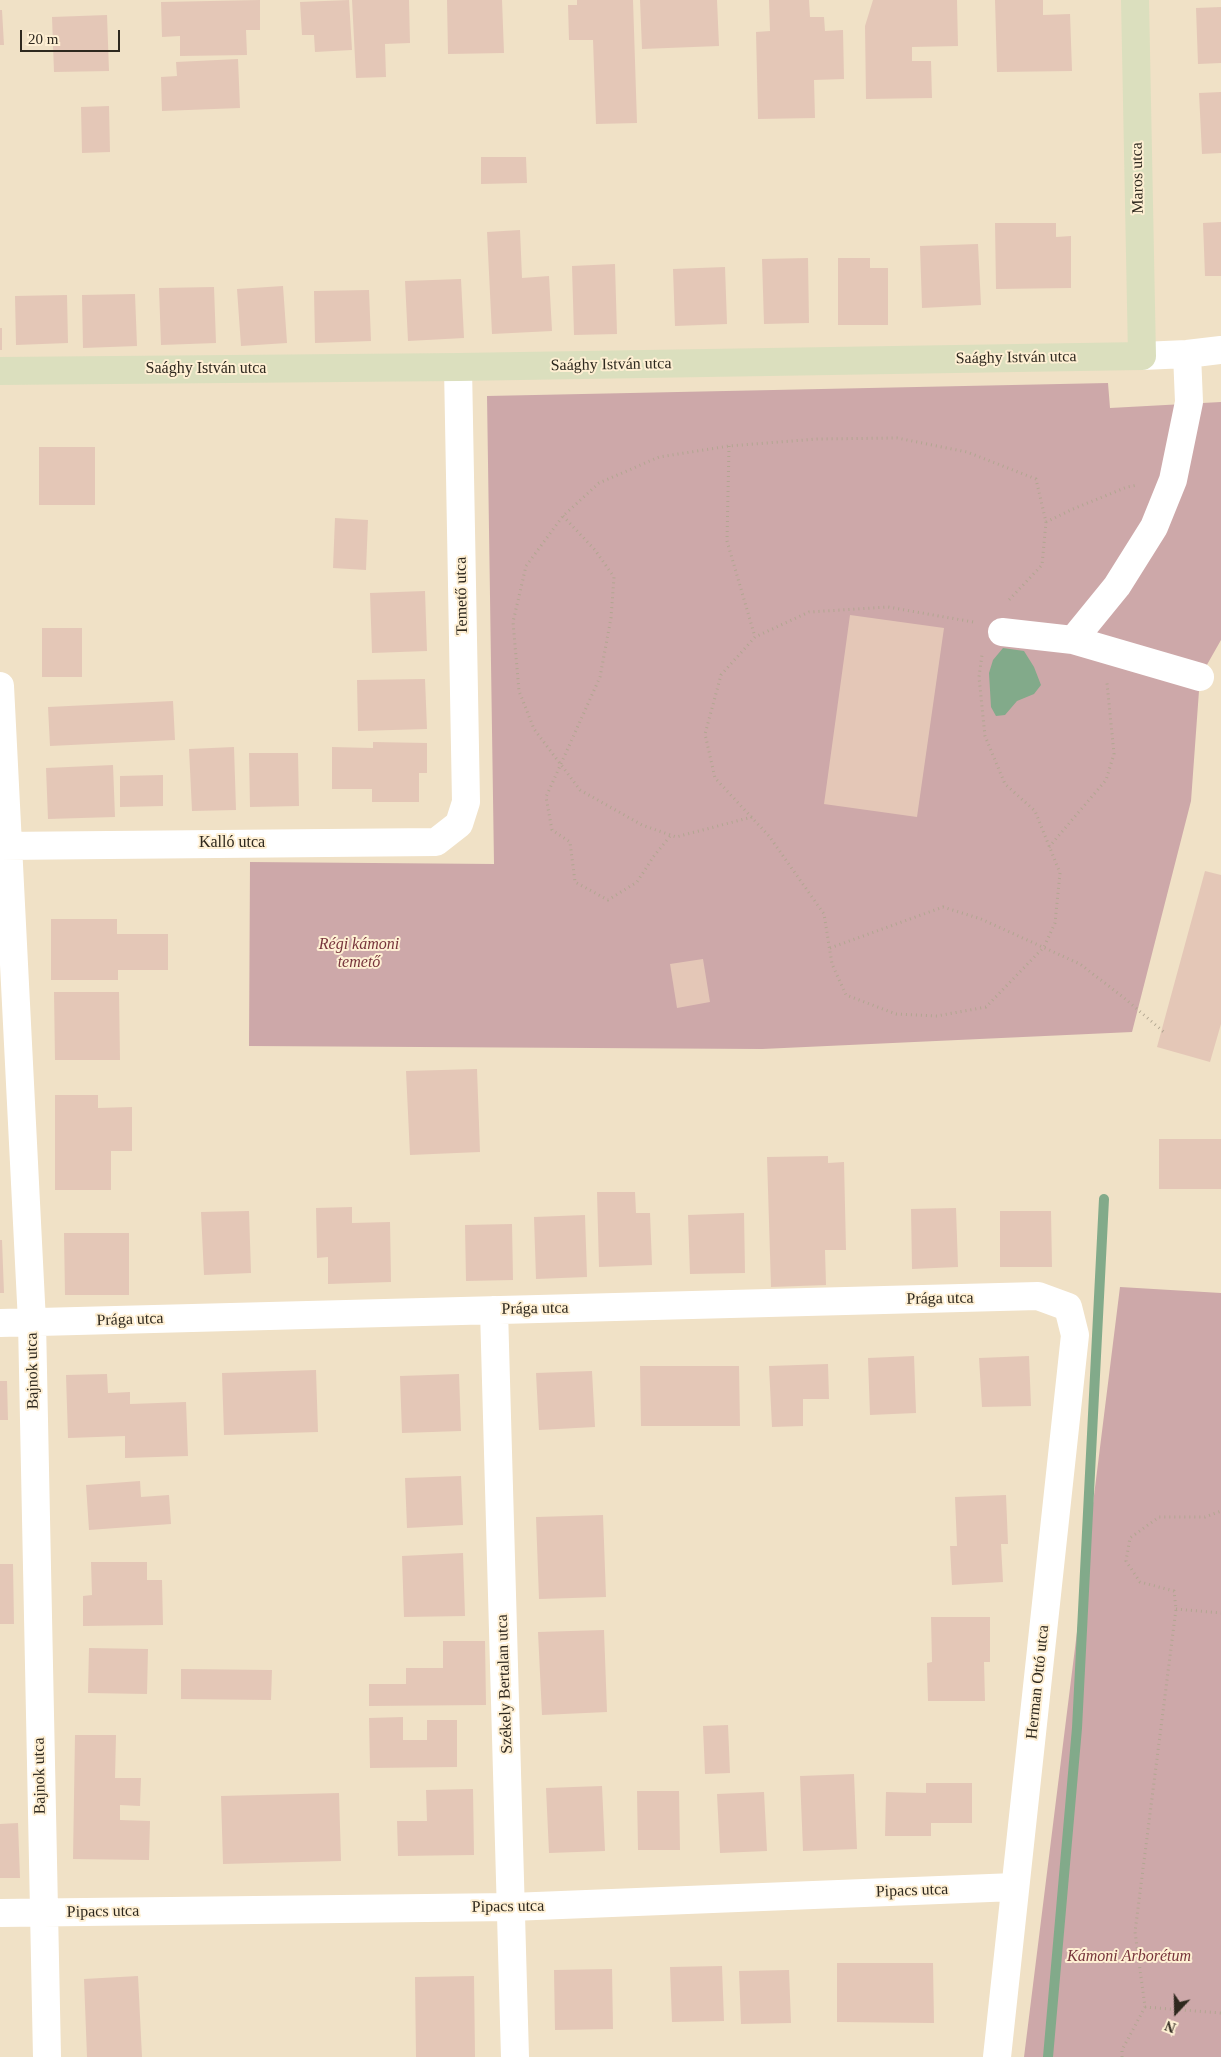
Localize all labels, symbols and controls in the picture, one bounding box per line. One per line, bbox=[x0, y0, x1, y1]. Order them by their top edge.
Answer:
scale bar bbox=[22, 20, 122, 52]
text: 20 m bbox=[28, 31, 58, 47]
street label: Maros utca bbox=[1128, 142, 1148, 214]
street label: Saághy István utca bbox=[955, 347, 1077, 369]
street label: Saághy István utca bbox=[550, 354, 672, 376]
street label: Saághy István utca bbox=[146, 359, 266, 379]
street label: Temető utca bbox=[452, 557, 472, 635]
street label: Kalló utca bbox=[199, 833, 265, 853]
park label: Régi kámoni temető bbox=[319, 935, 399, 973]
street label: Prága utca bbox=[906, 1289, 974, 1309]
street label: Prága utca bbox=[501, 1299, 569, 1319]
street label: Prága utca bbox=[96, 1309, 164, 1331]
street label: Bajnok utca bbox=[23, 1332, 43, 1410]
street label: Székely Bertalan utca bbox=[493, 1614, 517, 1754]
street label: Herman Ottó utca bbox=[1022, 1624, 1054, 1740]
street label: Bajnok utca bbox=[30, 1737, 50, 1815]
street label: Pipacs utca bbox=[875, 1880, 949, 1902]
street label: Pipacs utca bbox=[472, 1897, 544, 1917]
street label: Pipacs utca bbox=[67, 1902, 139, 1922]
park label: Kámoni Arborétum bbox=[1067, 1947, 1191, 1967]
north arrow bbox=[1151, 1987, 1201, 2037]
text: N bbox=[1163, 2018, 1178, 2035]

